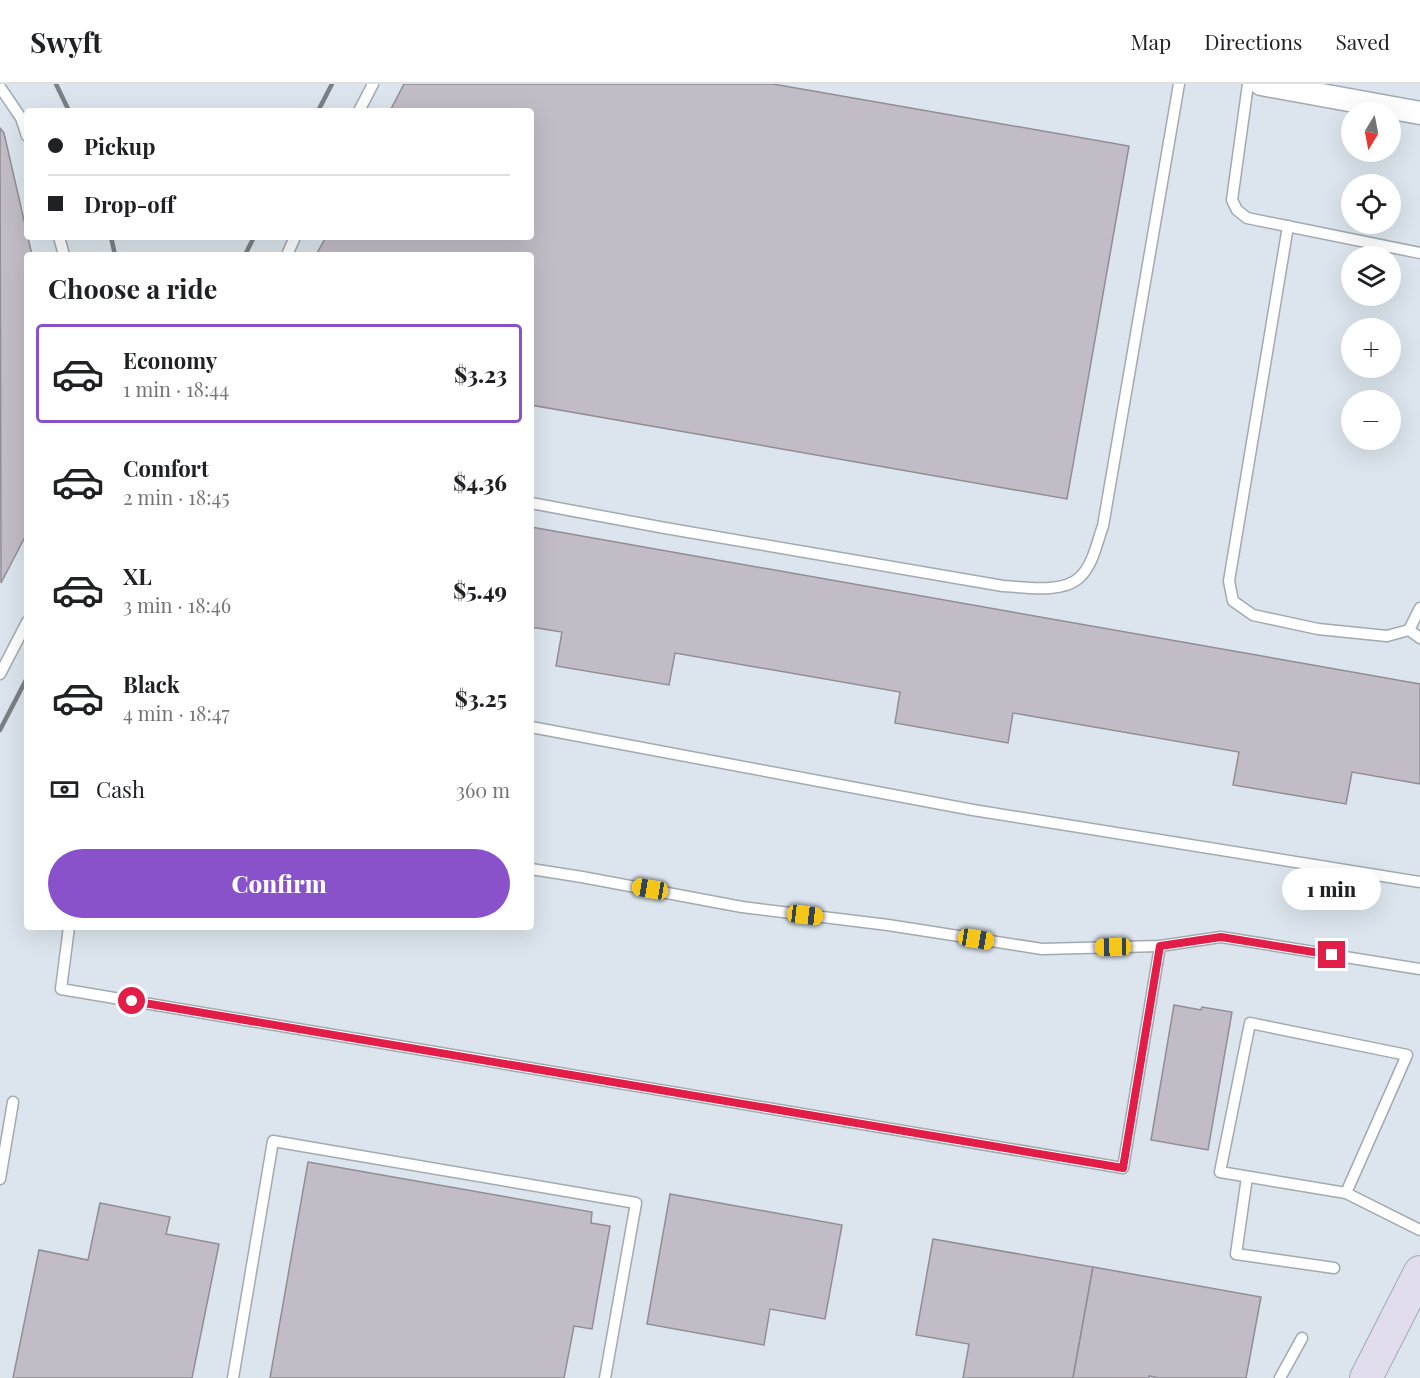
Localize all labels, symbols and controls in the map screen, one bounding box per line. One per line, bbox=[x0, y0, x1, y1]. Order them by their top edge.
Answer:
text: Swyft bbox=[30, 23, 102, 60]
text: Map bbox=[1130, 27, 1171, 55]
text: Directions bbox=[1204, 27, 1302, 55]
text: Saved bbox=[1335, 27, 1390, 55]
north arrow bbox=[1341, 102, 1401, 162]
map controls bbox=[1341, 102, 1401, 450]
text: Pickup bbox=[84, 131, 155, 161]
button: locate bbox=[1341, 174, 1401, 234]
text: Drop-off bbox=[84, 189, 175, 219]
button: layers bbox=[1341, 246, 1401, 306]
text: Choose a ride bbox=[48, 270, 217, 306]
button: + bbox=[1341, 318, 1401, 378]
text: Economy bbox=[123, 345, 217, 375]
icon: car bbox=[51, 347, 105, 401]
text: $3.23 bbox=[454, 359, 507, 389]
text: 1 min · 18:44 bbox=[123, 375, 229, 402]
button: − bbox=[1341, 390, 1401, 450]
text: Comfort bbox=[123, 453, 209, 483]
icon: car bbox=[51, 455, 105, 509]
text: $4.36 bbox=[453, 467, 507, 497]
text: 2 min · 18:45 bbox=[123, 483, 230, 510]
text: XL bbox=[123, 561, 152, 591]
icon: car bbox=[51, 563, 105, 617]
text: $5.49 bbox=[453, 575, 507, 605]
text: 3 min · 18:46 bbox=[123, 591, 231, 618]
text: Black bbox=[123, 669, 180, 699]
icon: car bbox=[51, 671, 105, 725]
text: $3.25 bbox=[455, 683, 507, 713]
text: 4 min · 18:47 bbox=[123, 699, 230, 726]
icon: cash bbox=[48, 773, 81, 806]
text: Cash bbox=[96, 774, 145, 804]
text: 360 m bbox=[456, 776, 510, 803]
button: Confirm bbox=[48, 849, 510, 918]
callout: 1 min bbox=[1282, 868, 1382, 910]
text: 1 min bbox=[1307, 875, 1356, 902]
car bbox=[631, 877, 669, 901]
car bbox=[786, 904, 824, 926]
car bbox=[957, 927, 995, 951]
car bbox=[1095, 938, 1131, 956]
route end bbox=[1318, 941, 1345, 968]
route start bbox=[118, 987, 145, 1014]

